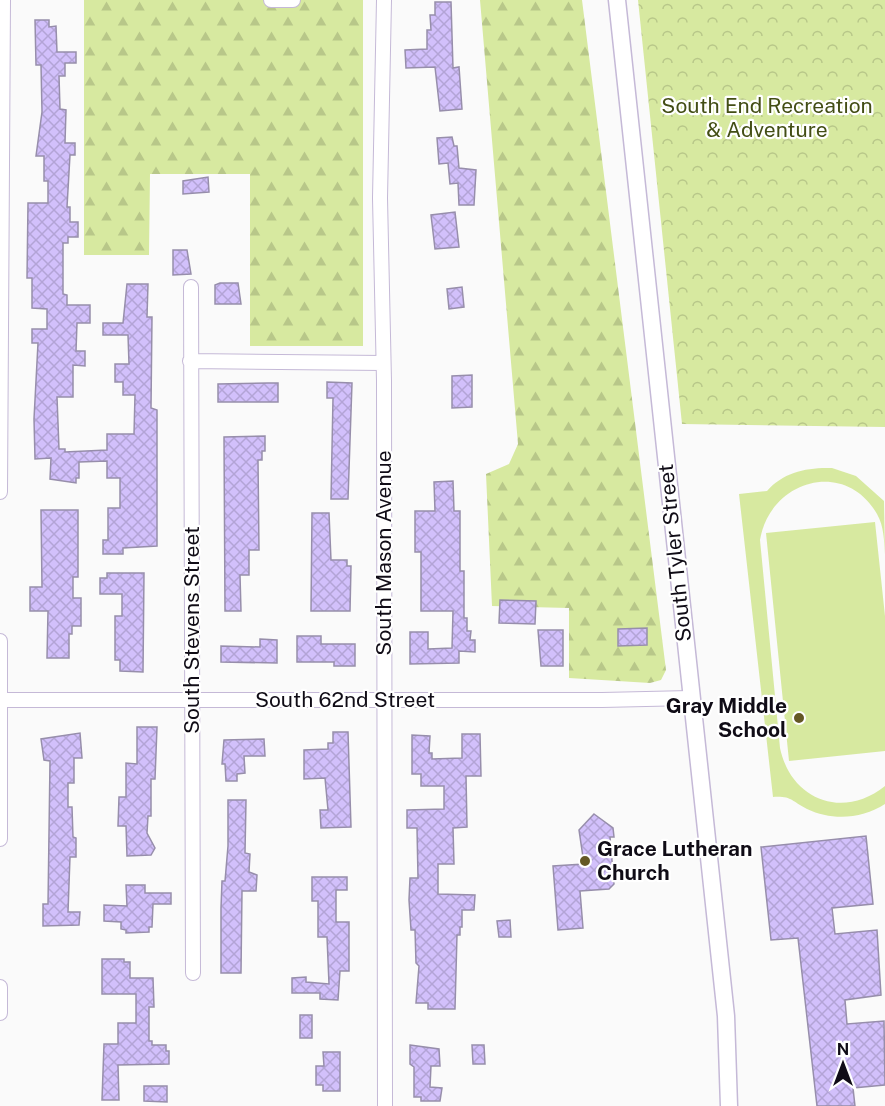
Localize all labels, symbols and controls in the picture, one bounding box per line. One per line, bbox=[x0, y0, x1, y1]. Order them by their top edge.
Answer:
park label: South End Recreation & Adventure bbox=[661, 93, 873, 142]
street label: South Mason Avenue bbox=[371, 450, 396, 656]
street label: South Tyler Street bbox=[653, 463, 696, 643]
street label: South Stevens Street bbox=[179, 526, 204, 734]
street label: South 62nd Street bbox=[255, 687, 435, 712]
place label: Gray Middle School bbox=[666, 693, 787, 742]
marker: Gray Middle School bbox=[792, 711, 806, 725]
place label: Grace Lutheran Church bbox=[597, 836, 752, 885]
marker: Grace Lutheran Church bbox=[578, 854, 592, 868]
north arrow bbox=[813, 1034, 873, 1094]
text: N bbox=[837, 1040, 849, 1059]

